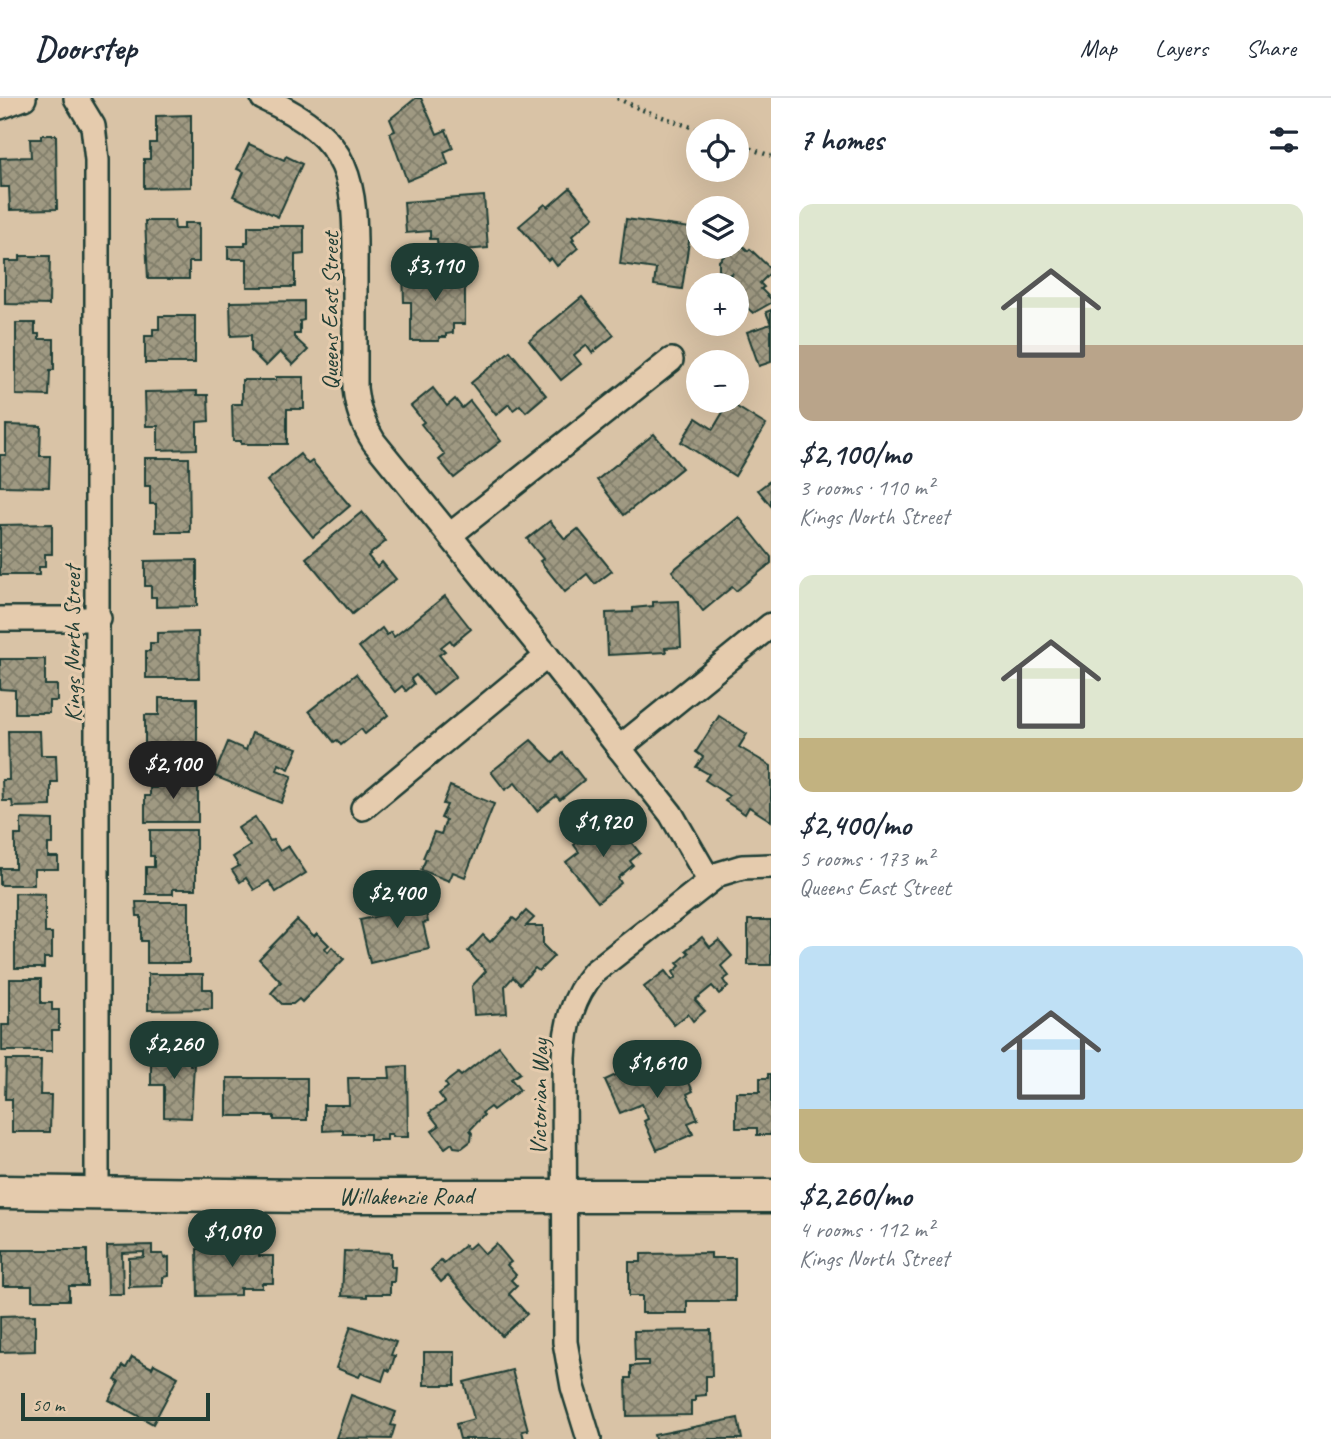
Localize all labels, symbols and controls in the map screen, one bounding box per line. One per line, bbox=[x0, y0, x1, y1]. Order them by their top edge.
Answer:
text: Doorstep bbox=[35, 27, 136, 69]
text: Map bbox=[1080, 33, 1117, 63]
text: Layers bbox=[1155, 33, 1208, 63]
text: Share bbox=[1246, 33, 1296, 63]
map controls bbox=[686, 119, 749, 413]
button: locate bbox=[686, 119, 749, 182]
text: 7 homes bbox=[799, 121, 884, 159]
icon: filters bbox=[1265, 121, 1303, 159]
button: layers bbox=[686, 196, 749, 259]
street label: Queens East Street bbox=[315, 230, 345, 390]
pin: $3,110 bbox=[378, 244, 492, 303]
icon: home bbox=[988, 250, 1114, 376]
text: $3,110 bbox=[407, 251, 463, 280]
button: + bbox=[686, 273, 749, 336]
button: − bbox=[686, 350, 749, 413]
text: $2,100/mo bbox=[799, 435, 911, 473]
text: 3 rooms · 110 m² bbox=[799, 473, 934, 502]
text: Kings North Street bbox=[799, 502, 949, 531]
street label: Kings North Street bbox=[57, 563, 87, 722]
icon: home bbox=[988, 621, 1114, 747]
pin: $2,100 bbox=[116, 742, 230, 801]
text: $2,100 bbox=[145, 749, 201, 778]
pin: $1,920 bbox=[546, 800, 660, 859]
text: $2,400/mo bbox=[799, 806, 911, 844]
text: $1,920 bbox=[575, 807, 631, 836]
text: 5 rooms · 173 m² bbox=[799, 844, 934, 873]
pin: $2,400 bbox=[340, 870, 454, 930]
text: Queens East Street bbox=[799, 873, 951, 902]
text: $2,400 bbox=[369, 878, 425, 907]
icon: home bbox=[988, 992, 1114, 1118]
pin: $2,260 bbox=[117, 1021, 231, 1081]
text: $2,260 bbox=[146, 1029, 202, 1058]
street label: Victorian Way bbox=[523, 1037, 555, 1156]
pin: $1,610 bbox=[600, 1040, 714, 1100]
text: $1,610 bbox=[629, 1048, 685, 1077]
text: $2,260/mo bbox=[799, 1177, 912, 1215]
street label: Willakenzie Road bbox=[339, 1181, 477, 1211]
pin: $1,090 bbox=[175, 1210, 289, 1269]
text: 4 rooms · 112 m² bbox=[799, 1215, 934, 1244]
text: $1,090 bbox=[204, 1217, 260, 1246]
text: Kings North Street bbox=[799, 1244, 949, 1273]
scale bar bbox=[21, 1390, 210, 1422]
text: 50 m bbox=[32, 1393, 64, 1417]

